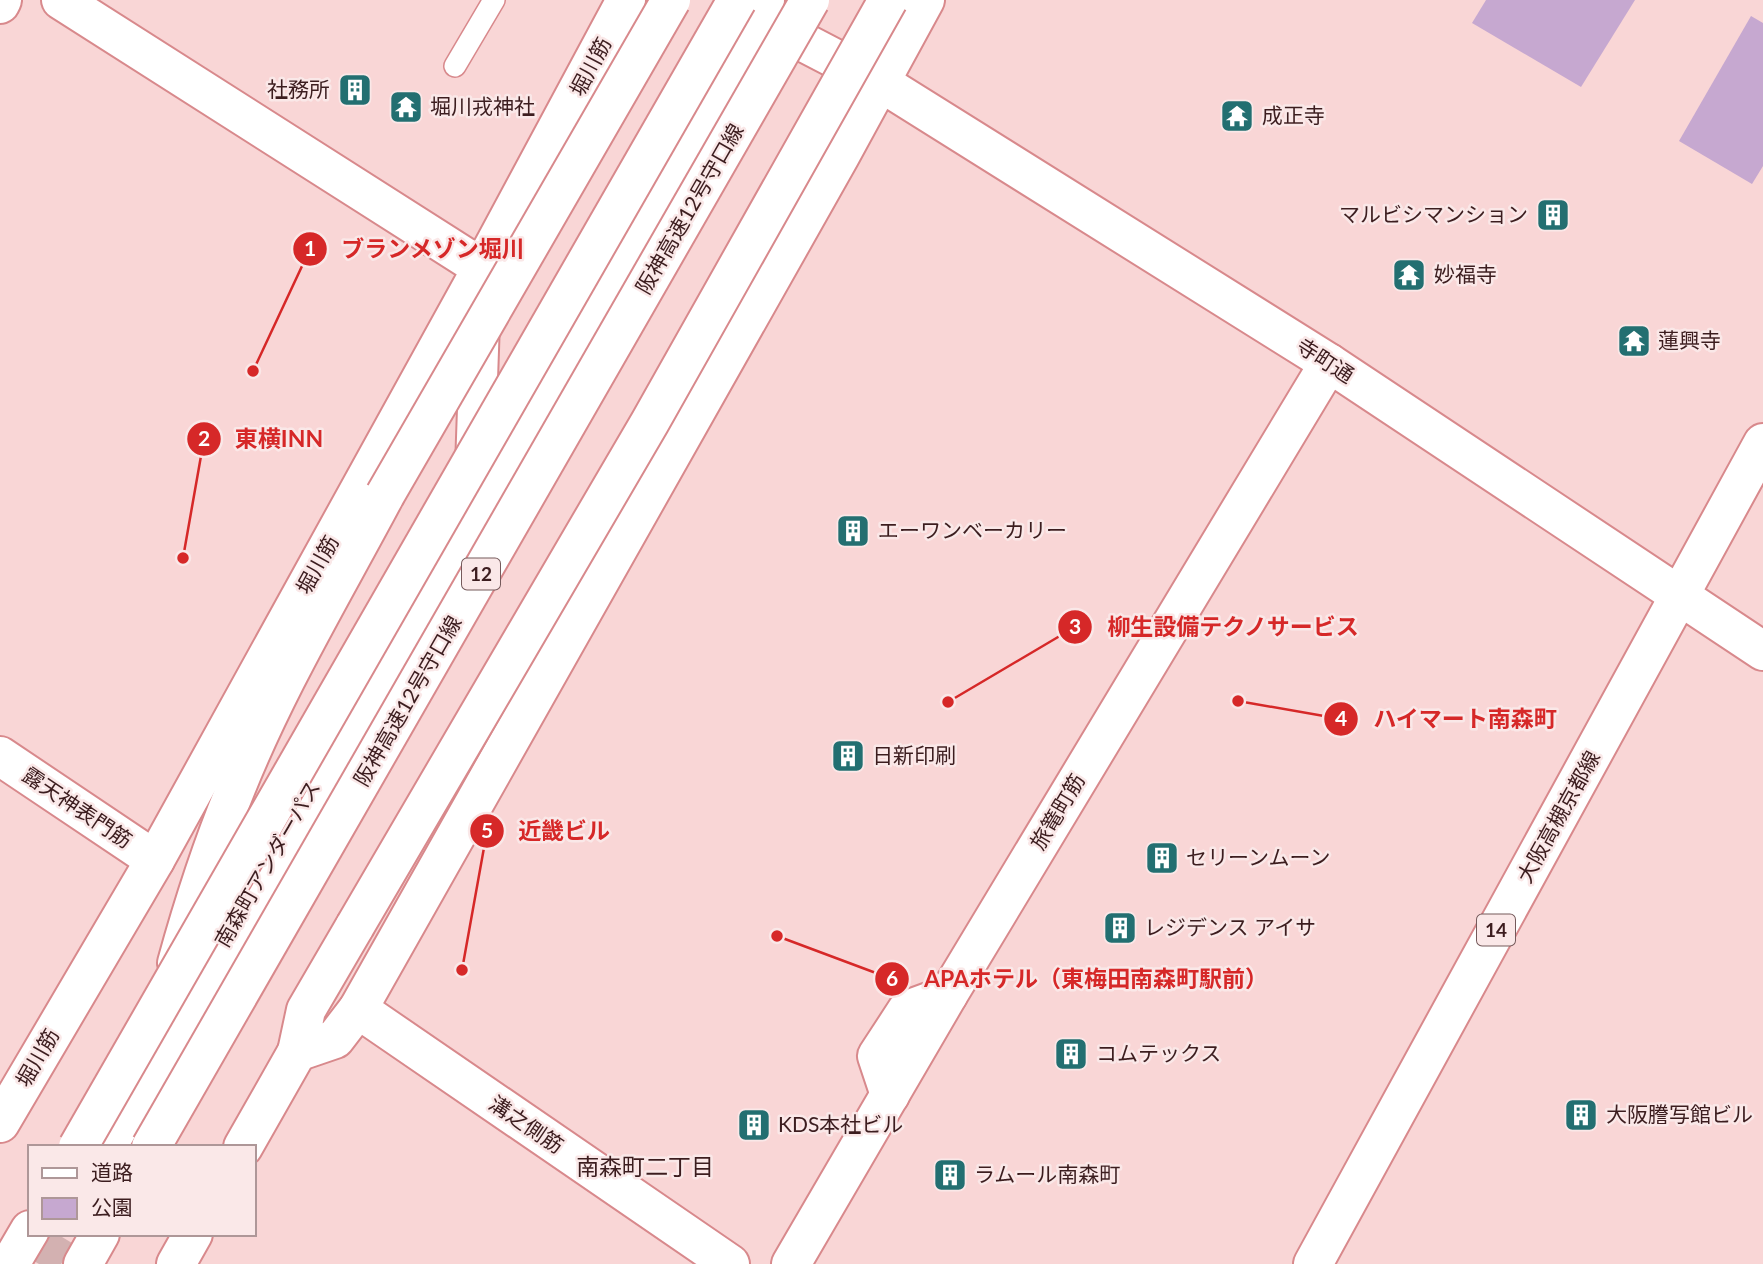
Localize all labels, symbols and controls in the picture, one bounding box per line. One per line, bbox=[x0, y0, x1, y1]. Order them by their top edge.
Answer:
street label: 堀川筋 bbox=[564, 33, 616, 100]
building icon: 社務所 bbox=[336, 71, 374, 109]
place label: 社務所 bbox=[267, 76, 330, 101]
temple icon: 堀川戎神社 bbox=[387, 88, 425, 126]
place label: 堀川戎神社 bbox=[430, 93, 535, 118]
temple icon: 成正寺 bbox=[1218, 97, 1256, 135]
place label: 成正寺 bbox=[1262, 102, 1325, 127]
street label: 阪神高速12号守口線 bbox=[630, 119, 748, 298]
building icon: マルビシマンション bbox=[1534, 196, 1572, 234]
place label: マルビシマンション bbox=[1339, 201, 1528, 226]
callout: ブランメゾン堀川 bbox=[292, 227, 539, 271]
text: ブランメゾン堀川 bbox=[341, 234, 525, 262]
text: 1 bbox=[304, 235, 316, 260]
temple icon: 妙福寺 bbox=[1390, 256, 1428, 294]
place label: 妙福寺 bbox=[1434, 261, 1497, 286]
temple icon: 蓮興寺 bbox=[1615, 322, 1653, 360]
place label: 蓮興寺 bbox=[1658, 327, 1721, 352]
street label: 寺町通 bbox=[1293, 332, 1359, 387]
callout: 東横INN bbox=[186, 417, 337, 461]
text: 東横INN bbox=[235, 424, 323, 452]
text: 2 bbox=[198, 425, 210, 450]
building icon: エーワンベーカリー bbox=[834, 512, 872, 550]
place label: エーワンベーカリー bbox=[878, 517, 1067, 542]
street label: 堀川筋 bbox=[290, 531, 343, 598]
road number: 12 bbox=[462, 558, 500, 590]
callout: 柳生設備テクノサービス bbox=[1057, 605, 1373, 649]
street label: 阪神高速12号守口線 bbox=[348, 611, 466, 790]
text: 柳生設備テクノサービス bbox=[1107, 612, 1359, 640]
text: 3 bbox=[1069, 613, 1081, 638]
callout: ハイマート南森町 bbox=[1324, 697, 1571, 741]
text: ハイマート南森町 bbox=[1373, 704, 1557, 732]
text: 4 bbox=[1335, 705, 1347, 730]
building icon: 日新印刷 bbox=[829, 737, 867, 775]
place label: 日新印刷 bbox=[872, 742, 956, 767]
street label: 大阪高槻京都線 bbox=[1511, 746, 1604, 887]
street label: 露天神表門筋 bbox=[19, 761, 137, 852]
street label: 旅篭町筋 bbox=[1024, 769, 1089, 854]
street label: 南森町アンダーパス bbox=[209, 776, 325, 951]
callout: 近畿ビル bbox=[469, 809, 624, 853]
text: 近畿ビル bbox=[518, 816, 610, 844]
text: 5 bbox=[481, 817, 493, 842]
building icon: セリーンムーン bbox=[1143, 839, 1181, 877]
place label: セリーンムーン bbox=[1186, 844, 1330, 869]
building icon: レジデンス アイサ bbox=[1101, 909, 1139, 947]
place label: レジデンス アイサ bbox=[1144, 914, 1316, 939]
road number: 14 bbox=[1477, 914, 1515, 946]
callout: APAホテル（東梅田南森町駅前） bbox=[875, 957, 1282, 1001]
text: APAホテル（東梅田南森町駅前） bbox=[923, 964, 1268, 992]
text: 6 bbox=[886, 965, 898, 990]
street label: 堀川筋 bbox=[10, 1024, 63, 1091]
building icon: コムテックス bbox=[1052, 1035, 1090, 1073]
place label: コムテックス bbox=[1096, 1040, 1221, 1065]
street label: 溝之側筋 bbox=[485, 1090, 569, 1158]
building icon: 大阪謄写館ビル bbox=[1562, 1096, 1600, 1134]
place label: 大阪謄写館ビル bbox=[1606, 1101, 1753, 1126]
building icon: KDS本社ビル bbox=[735, 1106, 773, 1144]
place label: KDS本社ビル bbox=[778, 1111, 903, 1136]
legend bbox=[28, 1145, 256, 1236]
district label: 南森町二丁目 bbox=[576, 1152, 714, 1180]
building icon: ラムール南森町 bbox=[931, 1156, 969, 1194]
text: 道路 bbox=[91, 1159, 133, 1184]
place label: ラムール南森町 bbox=[974, 1161, 1120, 1186]
text: 公園 bbox=[91, 1194, 133, 1219]

